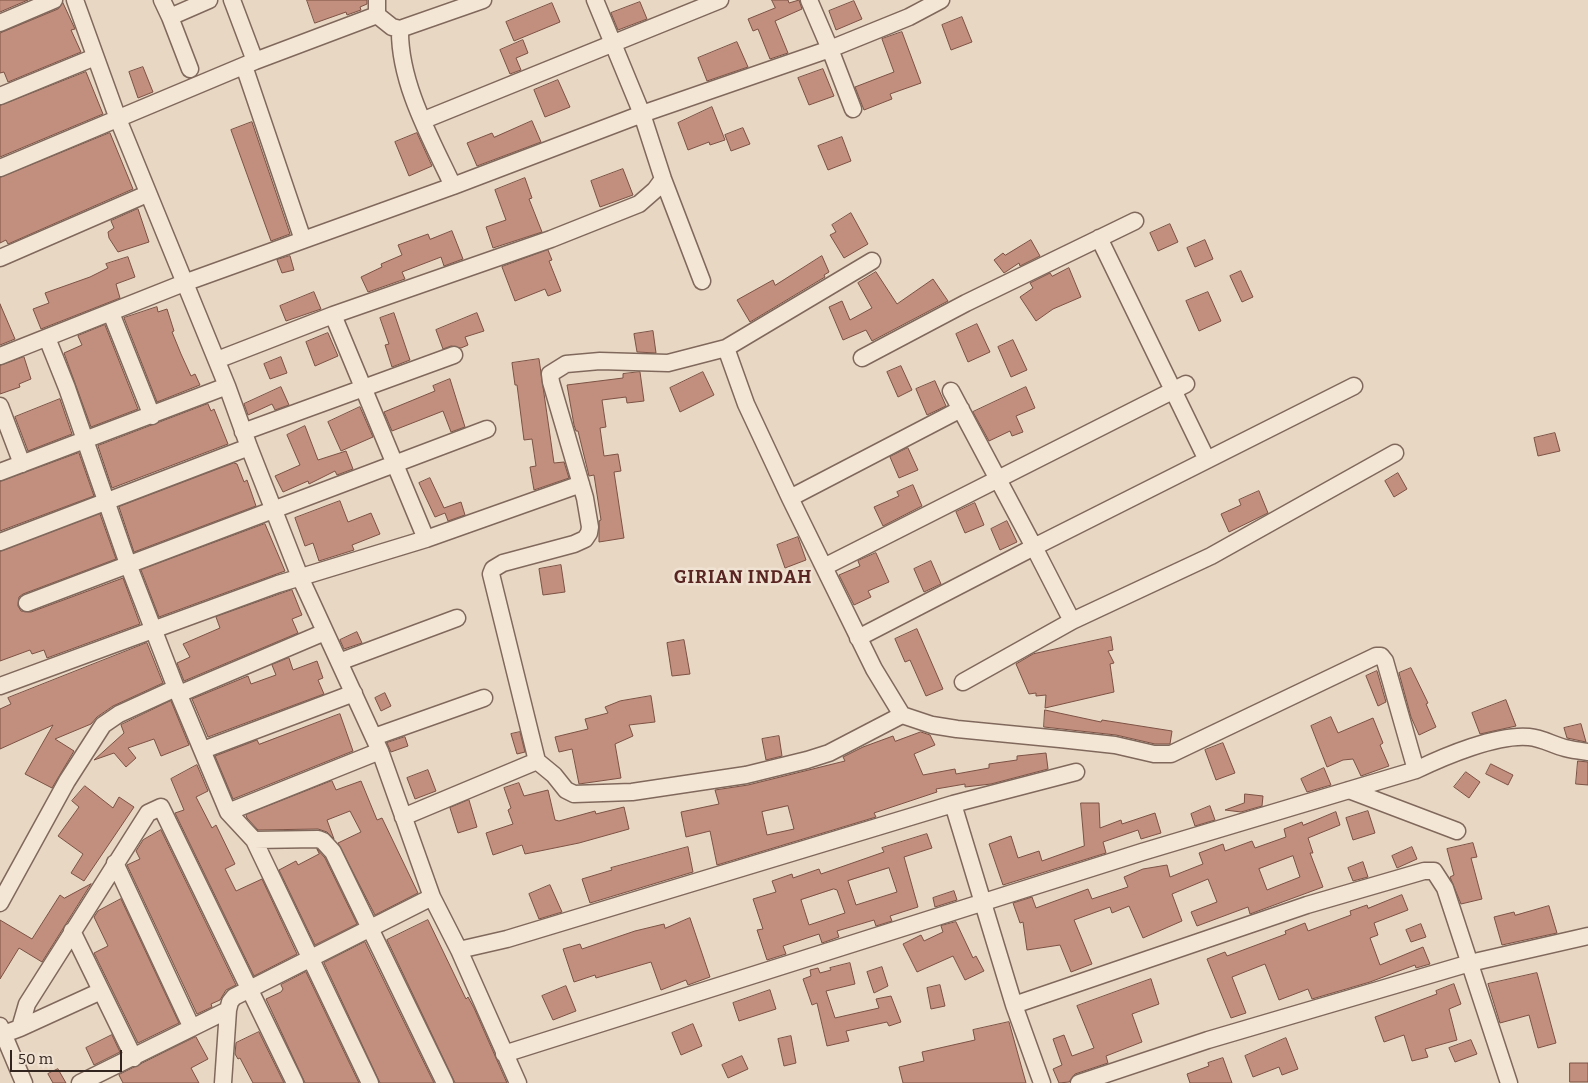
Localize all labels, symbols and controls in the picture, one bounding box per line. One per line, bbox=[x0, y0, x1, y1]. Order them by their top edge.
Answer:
district label: GIRIAN INDAH bbox=[672, 567, 814, 589]
scale bar bbox=[12, 1040, 125, 1072]
text: 50 m bbox=[18, 1050, 53, 1068]

